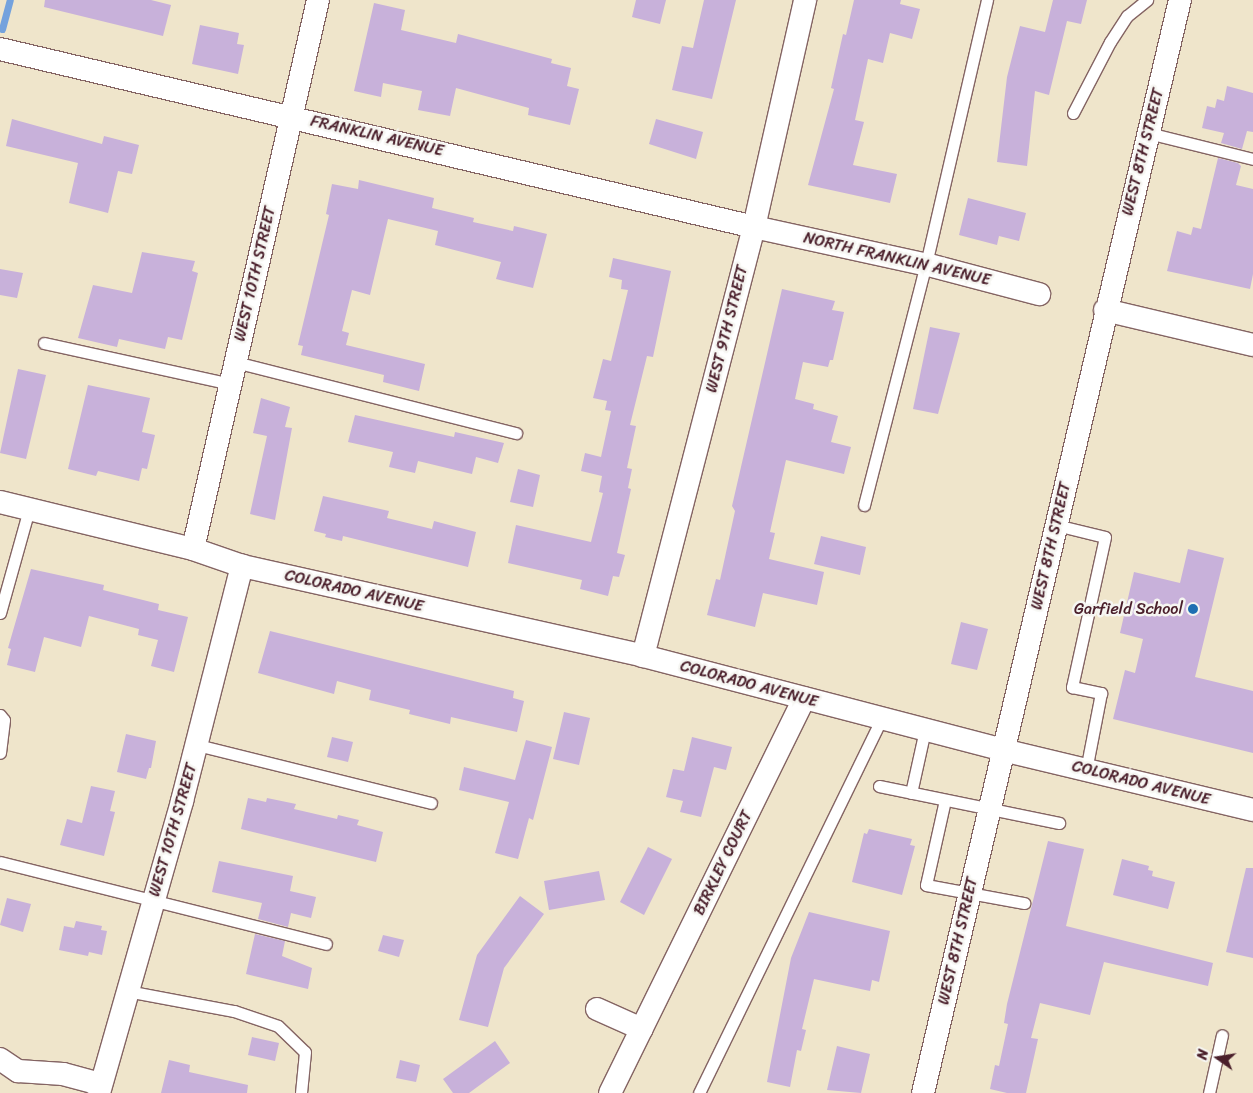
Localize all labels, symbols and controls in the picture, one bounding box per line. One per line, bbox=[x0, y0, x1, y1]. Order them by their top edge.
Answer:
street label: WEST 8TH STREET bbox=[1118, 86, 1168, 218]
street label: FRANKLIN AVENUE bbox=[308, 111, 446, 161]
street label: WEST 10TH STREET bbox=[230, 204, 280, 344]
street label: NORTH FRANKLIN AVENUE bbox=[802, 228, 992, 290]
street label: WEST 9TH STREET bbox=[702, 262, 752, 396]
street label: WEST 8TH STREET bbox=[1027, 479, 1075, 613]
street label: COLORADO AVENUE bbox=[283, 566, 425, 616]
place label: Garfield School bbox=[1074, 599, 1183, 619]
marker: Garfield School bbox=[1187, 603, 1199, 615]
street label: COLORADO AVENUE bbox=[678, 656, 820, 712]
street label: COLORADO AVENUE bbox=[1070, 757, 1212, 809]
street label: WEST 10TH STREET bbox=[145, 760, 201, 900]
street label: BIRKLEY COURT bbox=[689, 808, 757, 918]
street label: WEST 8TH STREET bbox=[934, 874, 982, 1008]
north arrow bbox=[1193, 1033, 1243, 1083]
text: N bbox=[1190, 1047, 1216, 1062]

